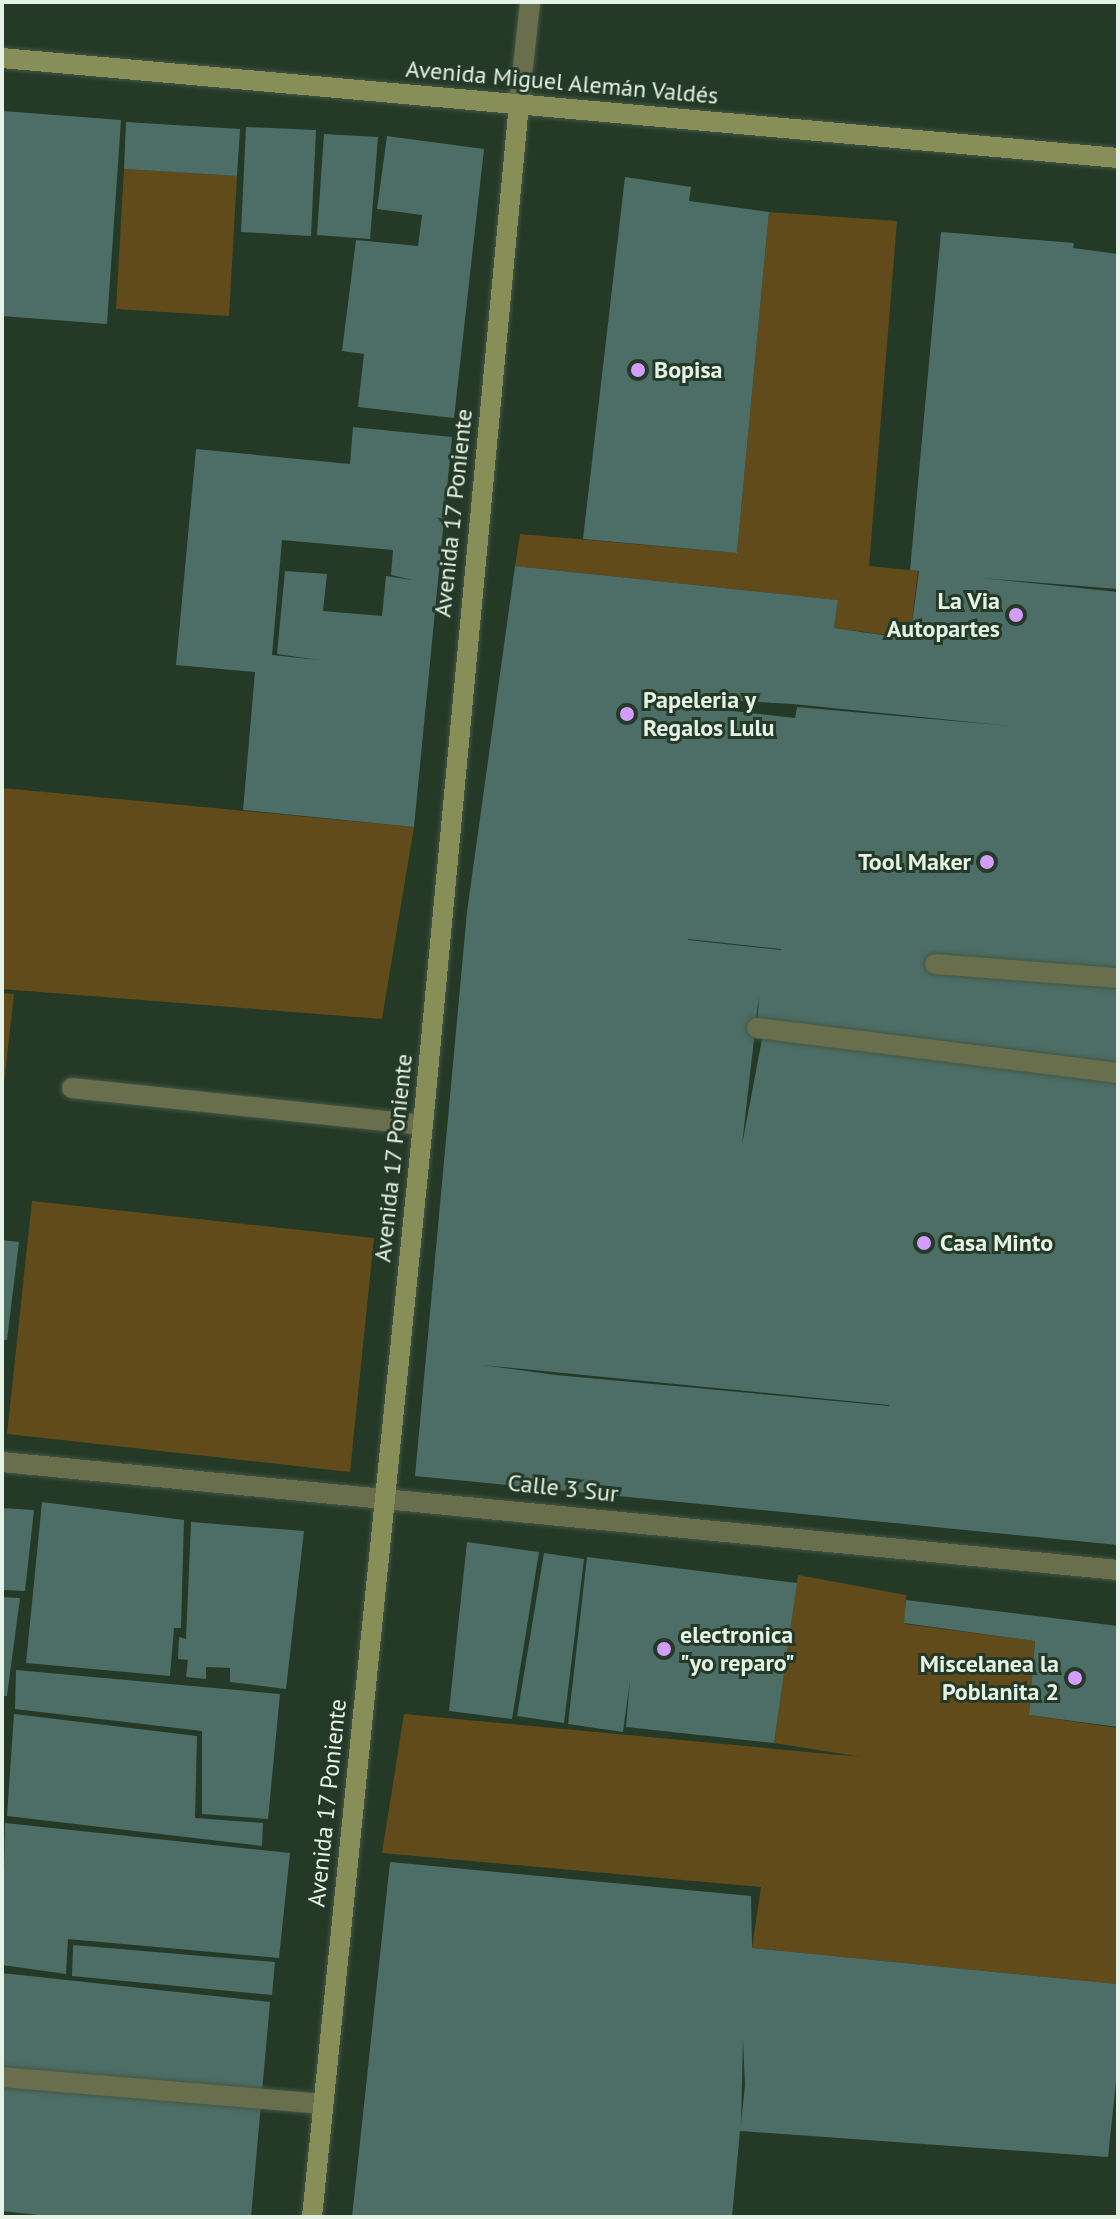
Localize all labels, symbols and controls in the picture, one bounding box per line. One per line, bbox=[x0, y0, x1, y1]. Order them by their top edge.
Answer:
street label: Avenida Miguel Alemán Valdés bbox=[404, 54, 720, 110]
place label: Bopisa bbox=[654, 356, 723, 384]
marker: Bopisa bbox=[629, 361, 647, 379]
street label: Avenida 17 Poniente bbox=[428, 407, 478, 619]
place label: La Via Autopartes bbox=[887, 587, 1000, 643]
marker: La Via Autopartes bbox=[1007, 606, 1025, 624]
place label: Papeleria y Regalos Lulu bbox=[643, 686, 774, 742]
marker: Papeleria y Regalos Lulu bbox=[618, 705, 636, 723]
place label: Tool Maker bbox=[858, 848, 971, 876]
marker: Tool Maker bbox=[978, 853, 996, 871]
street label: Avenida 17 Poniente bbox=[368, 1052, 418, 1264]
place label: Casa Minto bbox=[940, 1229, 1053, 1257]
marker: Casa Minto bbox=[915, 1234, 933, 1252]
street label: Calle 3 Sur bbox=[506, 1468, 620, 1508]
place label: electronica "yo reparo" bbox=[680, 1621, 795, 1677]
marker: electronica "yo reparo" bbox=[655, 1640, 673, 1658]
place label: Miscelanea la Poblanita 2 bbox=[920, 1650, 1059, 1706]
marker: Miscelanea la Poblanita 2 bbox=[1066, 1669, 1084, 1687]
street label: Avenida 17 Poniente bbox=[302, 1697, 352, 1909]

